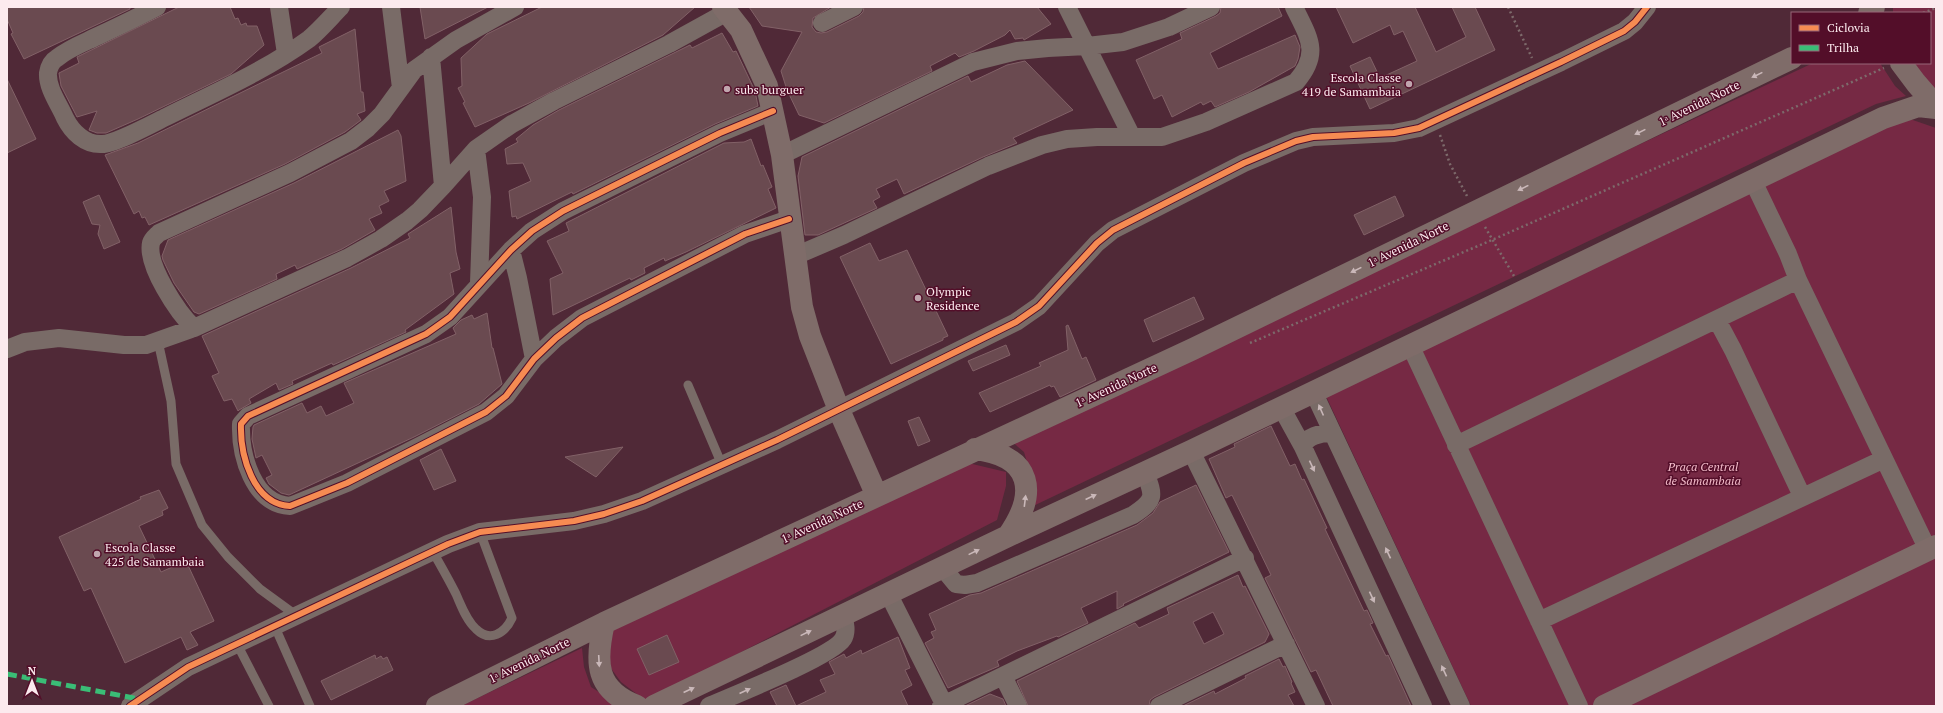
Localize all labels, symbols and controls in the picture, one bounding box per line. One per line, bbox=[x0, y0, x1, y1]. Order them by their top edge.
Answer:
legend bbox=[1791, 12, 1931, 64]
text: Ciclovia bbox=[1827, 20, 1870, 35]
text: Trilha bbox=[1827, 40, 1859, 55]
place label: Escola Classe 419 de Samambaia bbox=[1302, 70, 1401, 99]
one-way arrow bbox=[1751, 72, 1763, 78]
street label: 1ᵃ Avenida Norte bbox=[1656, 77, 1742, 129]
marker: Escola Classe 419 de Samambaia bbox=[1404, 79, 1414, 89]
place label: subs burguer bbox=[735, 82, 804, 97]
marker: subs burguer bbox=[722, 84, 732, 94]
one-way arrow bbox=[1634, 129, 1646, 135]
one-way arrow bbox=[1517, 185, 1529, 191]
street label: 1ᵃ Avenida Norte bbox=[1365, 218, 1451, 270]
one-way arrow bbox=[1350, 267, 1361, 273]
place label: Olympic Residence bbox=[926, 284, 980, 313]
marker: Olympic Residence bbox=[913, 293, 923, 303]
street label: 1ᵃ Avenida Norte bbox=[1073, 360, 1159, 410]
one-way arrow bbox=[1318, 405, 1324, 416]
park label: Praça Central de Samambaia bbox=[1665, 459, 1741, 488]
one-way arrow bbox=[1309, 461, 1315, 472]
one-way arrow bbox=[1086, 494, 1097, 500]
one-way arrow bbox=[1022, 495, 1028, 507]
street label: 1ᵃ Avenida Norte bbox=[779, 496, 865, 546]
place label: Escola Classe 425 de Samambaia bbox=[105, 540, 204, 569]
one-way arrow bbox=[1385, 548, 1391, 559]
marker: Escola Classe 425 de Samambaia bbox=[92, 549, 102, 559]
one-way arrow bbox=[968, 549, 980, 555]
one-way arrow bbox=[1369, 591, 1375, 603]
one-way arrow bbox=[801, 630, 812, 636]
street label: 1ᵃ Avenida Norte bbox=[486, 634, 572, 686]
one-way arrow bbox=[596, 655, 603, 667]
north arrow bbox=[12, 661, 52, 701]
text: N bbox=[28, 664, 37, 678]
one-way arrow bbox=[1441, 665, 1447, 676]
one-way arrow bbox=[684, 687, 695, 693]
one-way arrow bbox=[739, 688, 751, 694]

